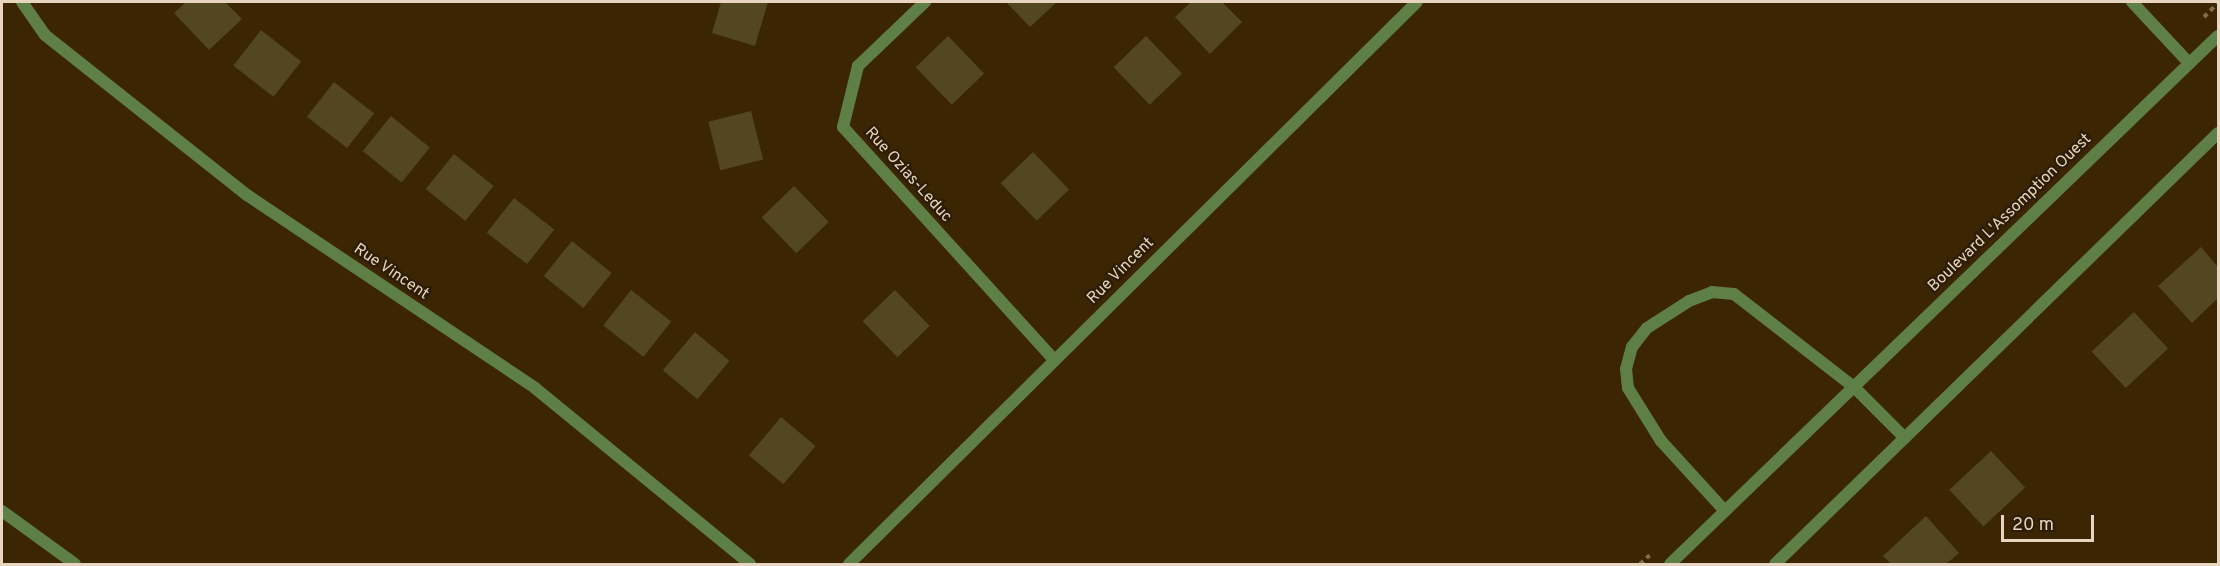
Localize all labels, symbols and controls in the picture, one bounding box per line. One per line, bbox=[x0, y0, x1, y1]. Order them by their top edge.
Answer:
street label: Rue Ozias-Leduc bbox=[860, 124, 956, 226]
street label: Boulevard L'Assomption Ouest bbox=[1924, 130, 2096, 296]
street label: Rue Vincent bbox=[1083, 233, 1159, 309]
street label: Rue Vincent bbox=[350, 240, 432, 304]
scale bar bbox=[2004, 503, 2097, 541]
text: 20 m bbox=[2012, 514, 2054, 537]

